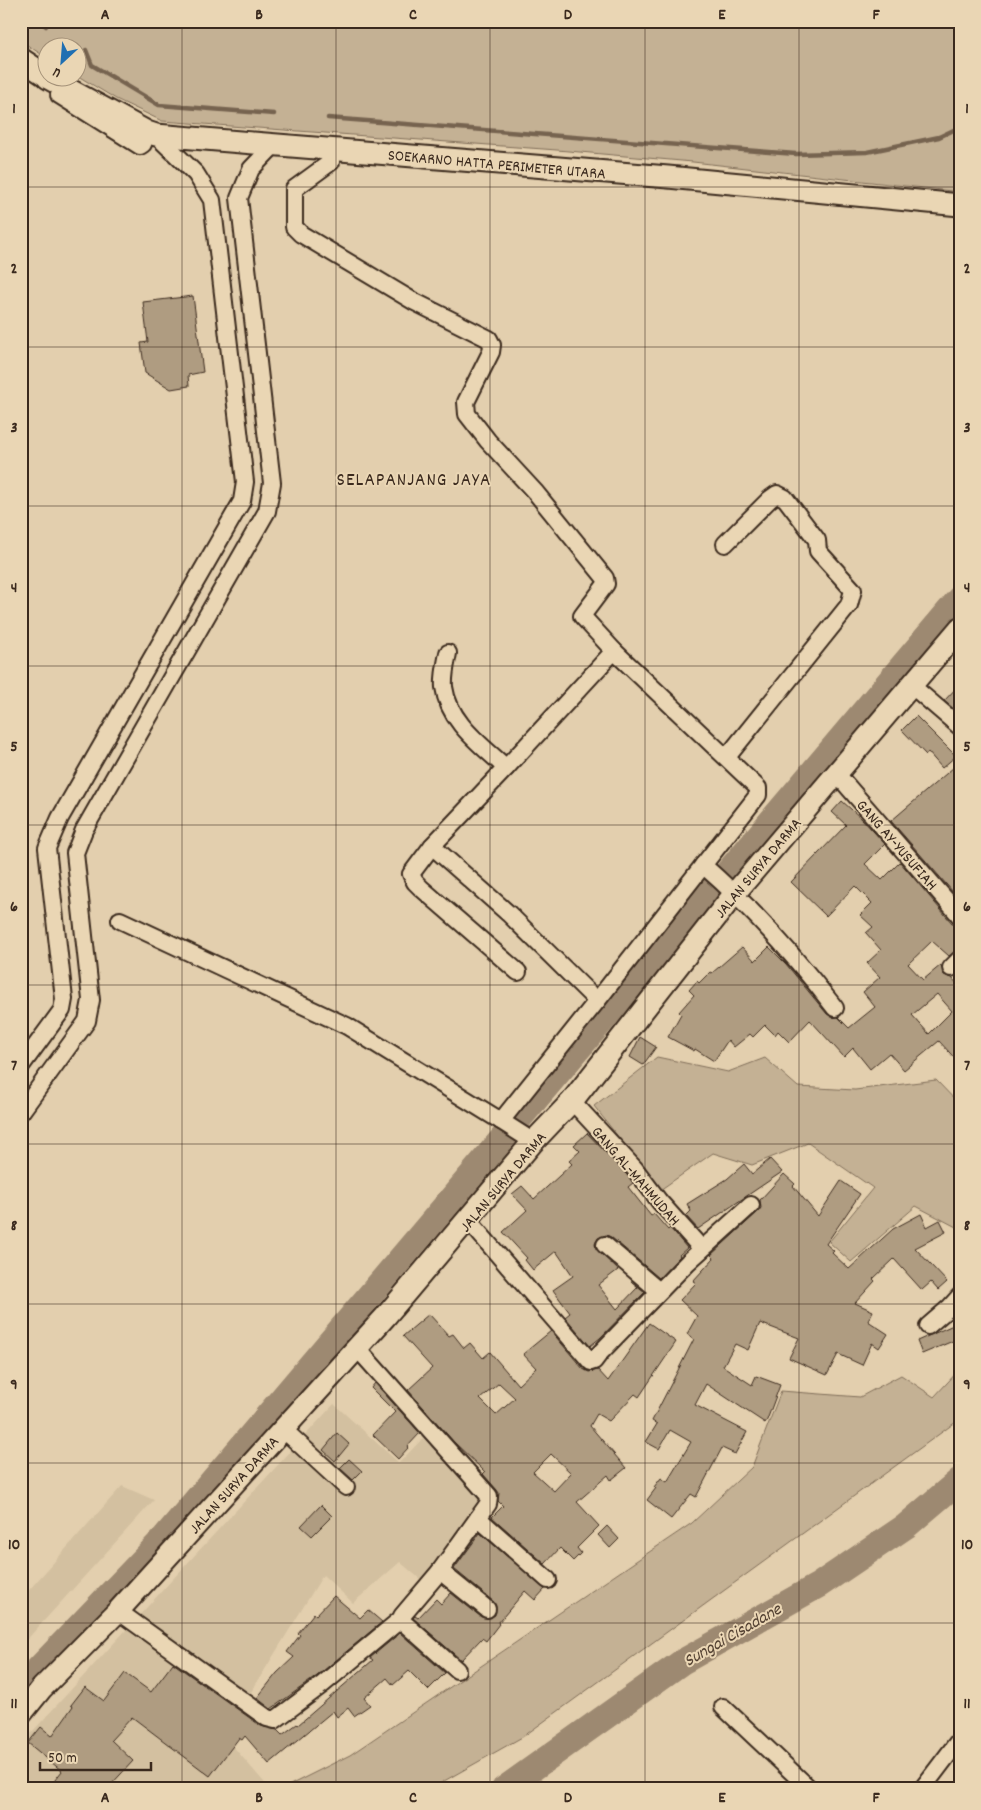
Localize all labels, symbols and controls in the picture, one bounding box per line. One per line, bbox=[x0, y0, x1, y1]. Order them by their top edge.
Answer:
text: A bbox=[101, 4, 110, 27]
text: B bbox=[255, 4, 263, 27]
text: C bbox=[409, 4, 417, 27]
text: D bbox=[564, 4, 573, 27]
text: E bbox=[718, 4, 726, 27]
text: F bbox=[872, 4, 880, 27]
north arrow bbox=[38, 38, 88, 88]
text: U bbox=[50, 61, 65, 82]
text: 1 bbox=[12, 98, 16, 121]
text: 1 bbox=[965, 98, 969, 121]
street label: SOEKARNO HATTA PERIMETER UTARA bbox=[387, 145, 607, 187]
text: 2 bbox=[11, 258, 18, 281]
text: 2 bbox=[964, 258, 971, 281]
text: 3 bbox=[10, 417, 18, 440]
text: 3 bbox=[963, 417, 971, 440]
district label: SELAPANJANG JAYA bbox=[337, 468, 491, 495]
text: 4 bbox=[11, 577, 17, 600]
text: 4 bbox=[964, 577, 970, 600]
text: 5 bbox=[10, 736, 18, 759]
text: 5 bbox=[963, 736, 971, 759]
street label: GANG AY-YUSUFIAH bbox=[850, 795, 942, 896]
street label: JALAN SURYA DARMA bbox=[710, 813, 808, 924]
text: 6 bbox=[10, 896, 18, 919]
text: 6 bbox=[963, 896, 971, 919]
text: 7 bbox=[11, 1055, 17, 1078]
text: 7 bbox=[964, 1055, 970, 1078]
street label: GANG AL-MAHMUDAH bbox=[585, 1122, 685, 1232]
street label: JALAN SURYA DARMA bbox=[455, 1127, 553, 1238]
text: 8 bbox=[11, 1215, 18, 1238]
text: 8 bbox=[964, 1215, 971, 1238]
text: 9 bbox=[10, 1374, 18, 1397]
text: 9 bbox=[963, 1374, 971, 1397]
street label: JALAN SURYA DARMA bbox=[184, 1431, 285, 1540]
text: 10 bbox=[8, 1534, 20, 1557]
text: 10 bbox=[961, 1534, 973, 1557]
water label: Sungai Cisadane bbox=[680, 1598, 788, 1674]
text: 11 bbox=[10, 1693, 18, 1716]
text: 11 bbox=[963, 1693, 971, 1716]
scale bar bbox=[40, 1740, 151, 1772]
text: 50 m bbox=[48, 1748, 77, 1770]
text: A bbox=[101, 1787, 110, 1810]
text: B bbox=[255, 1787, 263, 1810]
text: C bbox=[409, 1787, 417, 1810]
text: D bbox=[564, 1787, 573, 1810]
text: E bbox=[718, 1787, 726, 1810]
text: F bbox=[872, 1787, 880, 1810]

